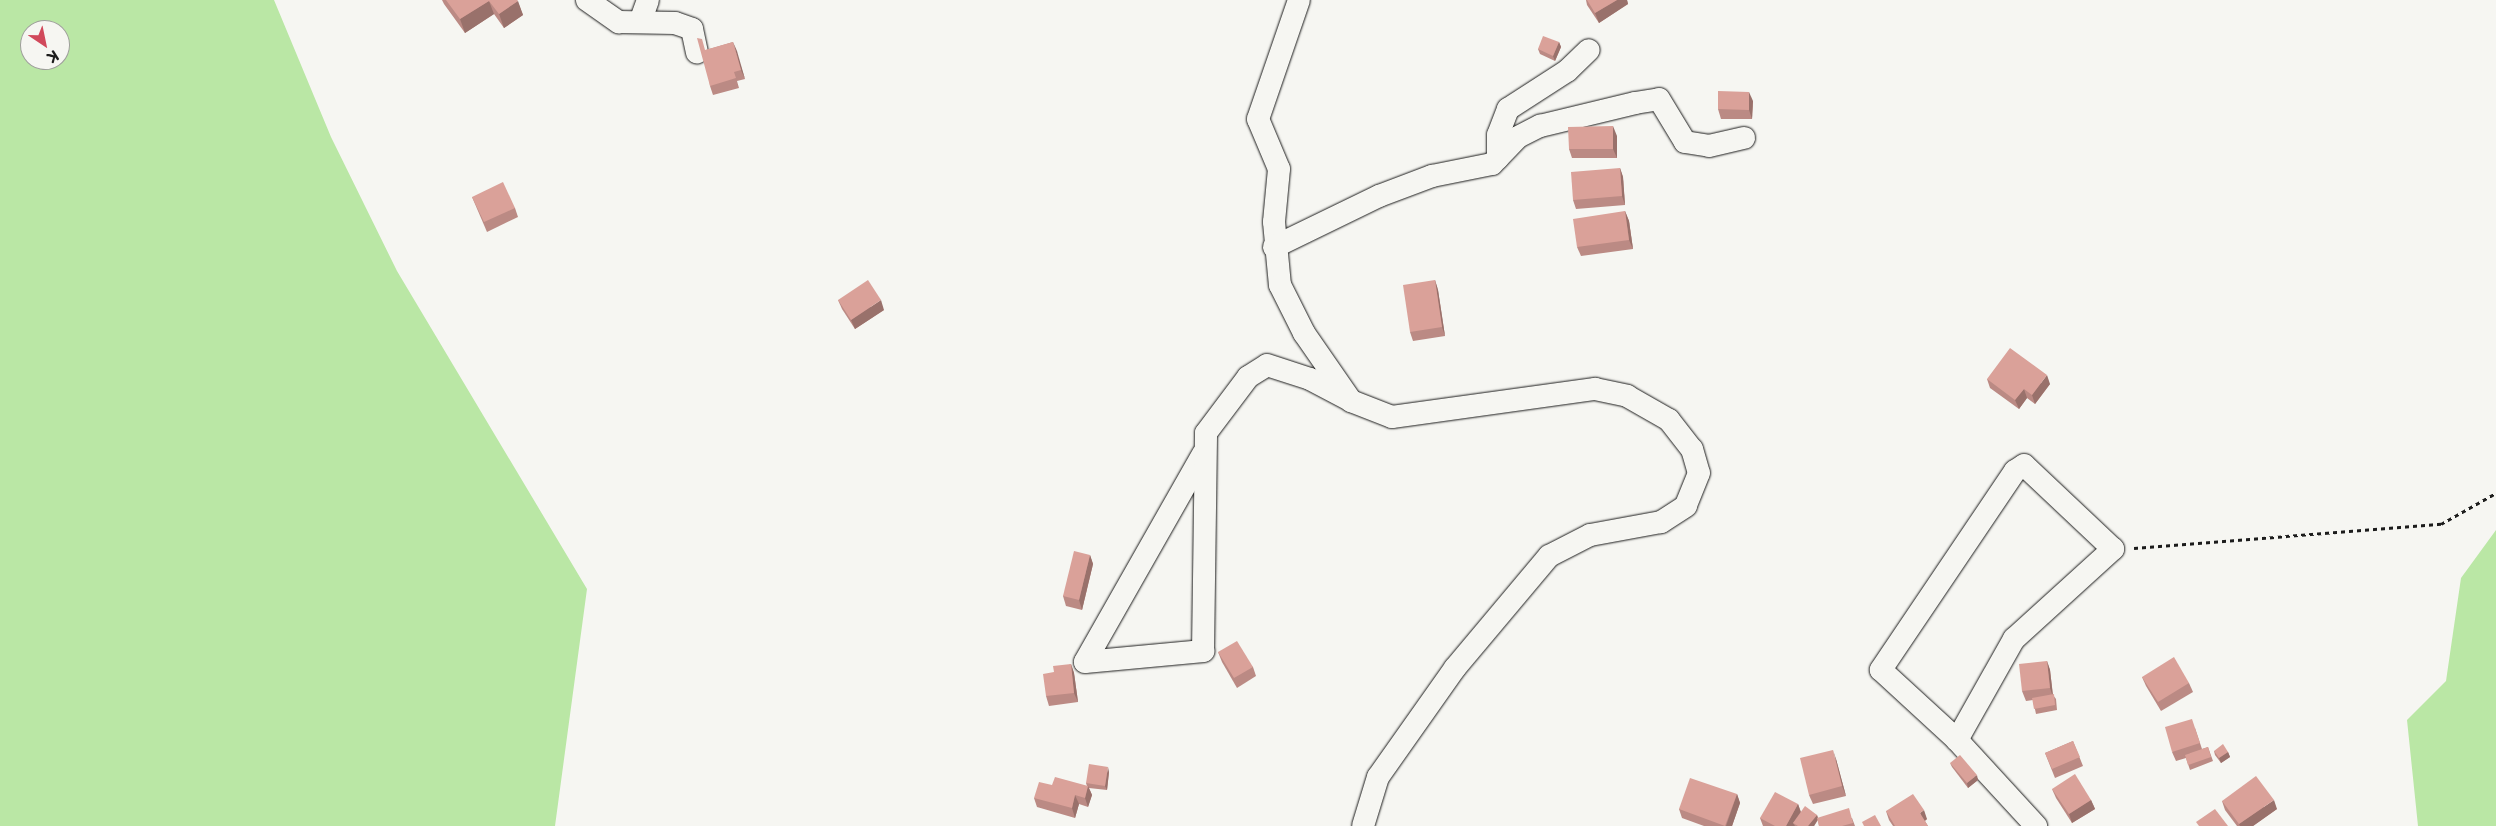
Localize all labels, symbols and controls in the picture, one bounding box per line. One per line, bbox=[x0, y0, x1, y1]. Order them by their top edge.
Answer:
north arrow bbox=[20, 20, 70, 70]
text: K bbox=[43, 45, 63, 69]

